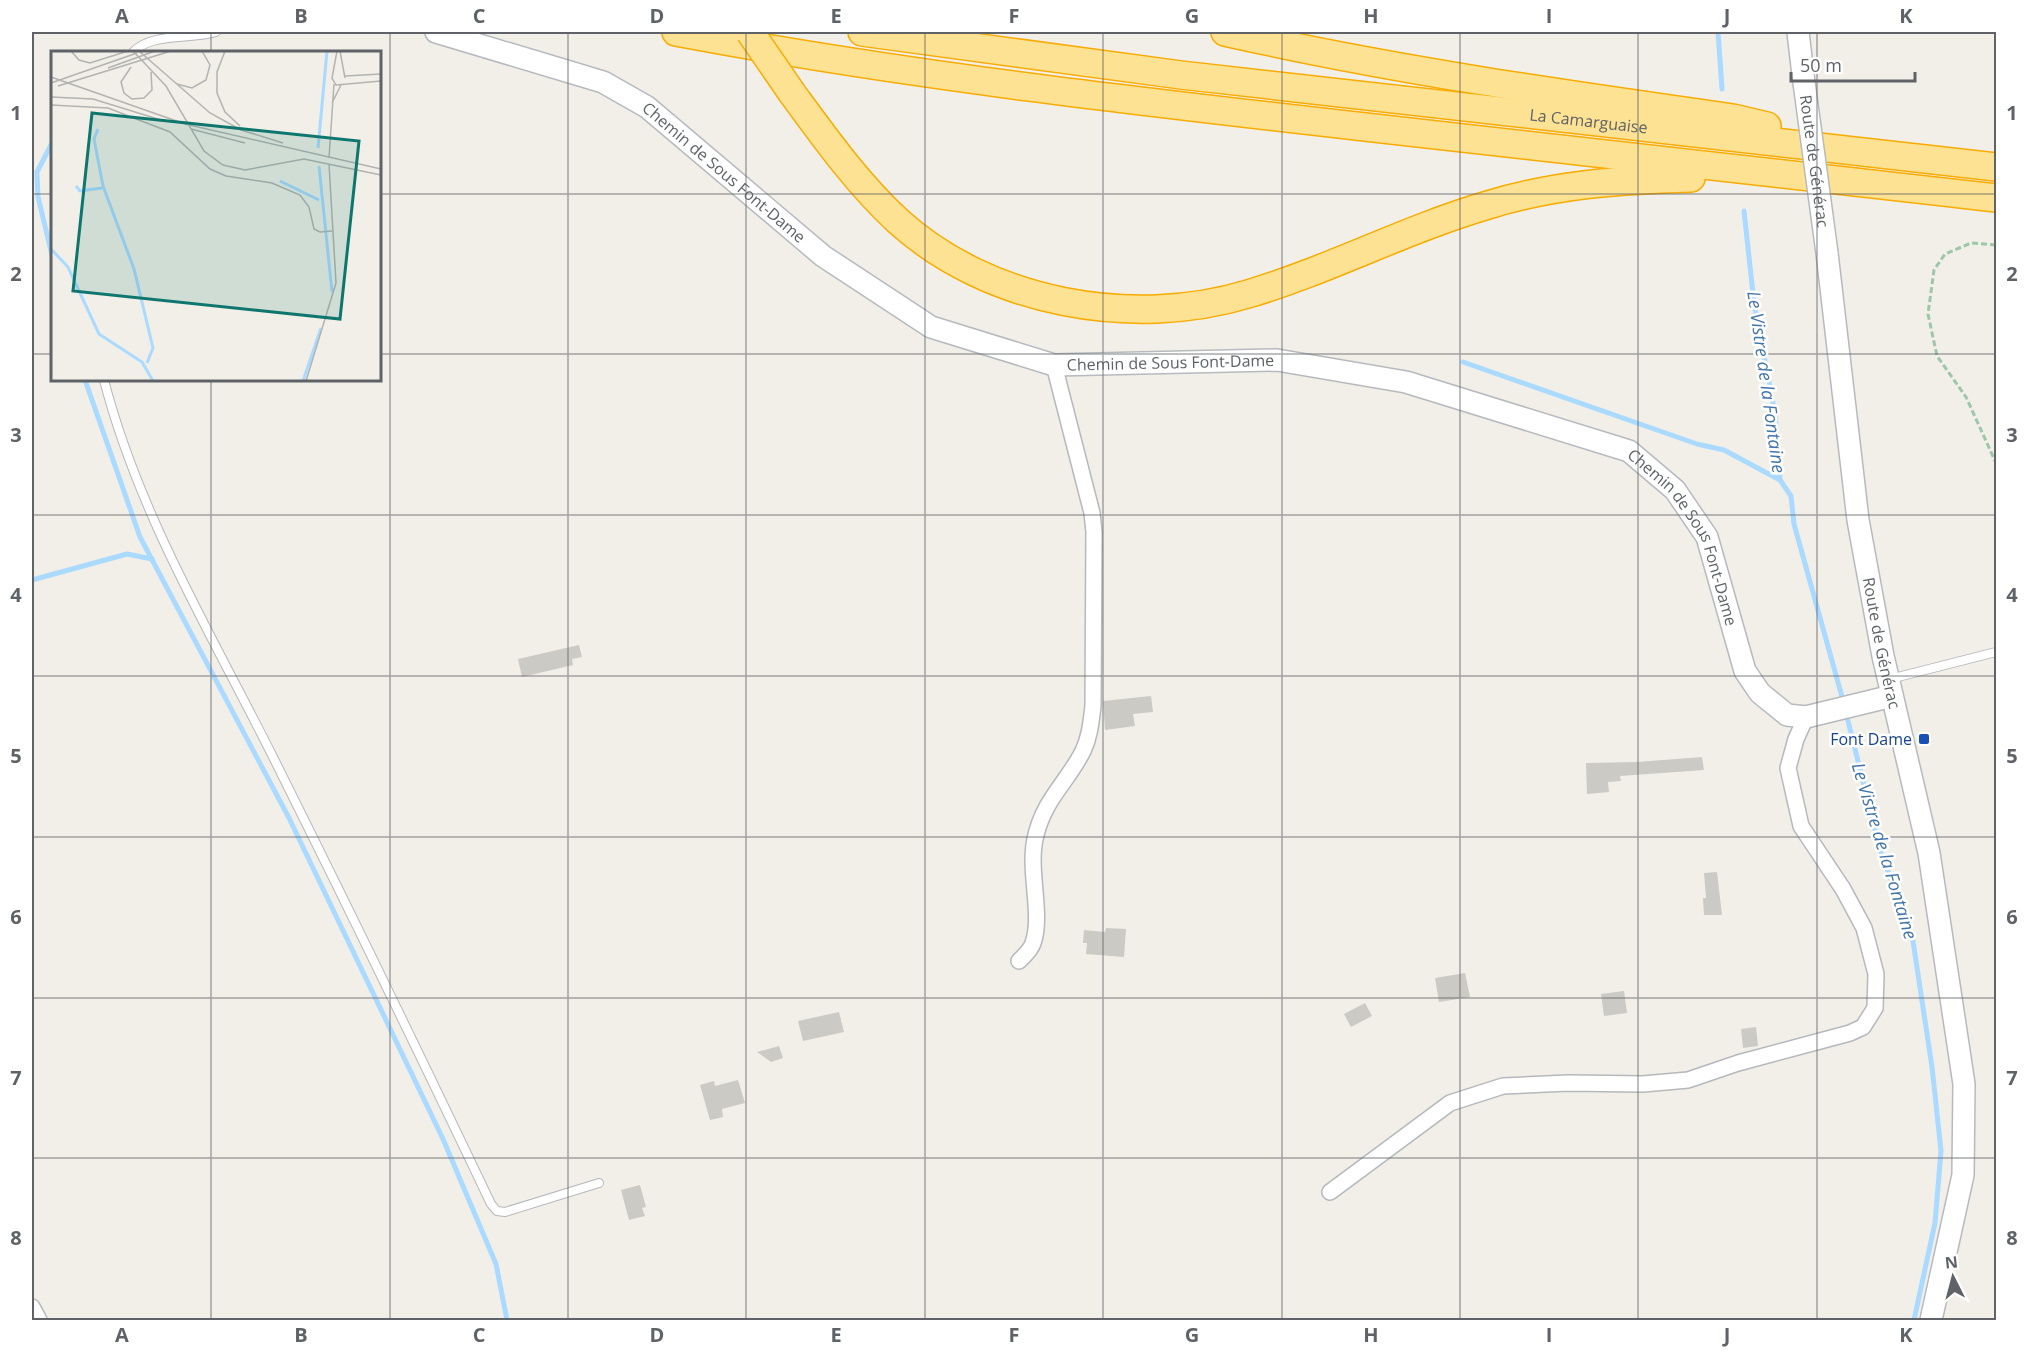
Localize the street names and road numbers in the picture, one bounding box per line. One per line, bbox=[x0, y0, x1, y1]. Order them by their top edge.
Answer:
street label: Route de Générac bbox=[1795, 94, 1834, 229]
street label: Chemin de Sous Font-Dame bbox=[638, 97, 810, 248]
street label: La Camarguaise bbox=[1528, 103, 1649, 139]
street label: Chemin de Sous Font-Dame bbox=[1066, 349, 1274, 376]
street label: Chemin de Sous Font-Dame bbox=[1623, 444, 1743, 628]
street label: Route de Générac bbox=[1858, 575, 1906, 711]

